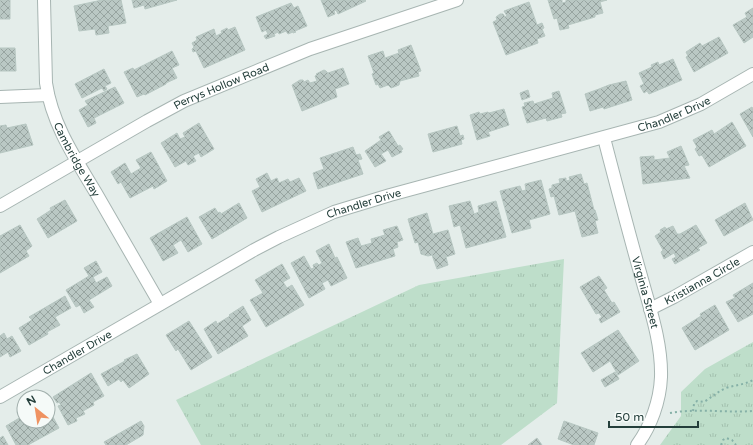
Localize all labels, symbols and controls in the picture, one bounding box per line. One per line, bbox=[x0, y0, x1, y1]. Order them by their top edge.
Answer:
street label: Perrys Hollow Road bbox=[171, 61, 271, 112]
street label: Chandler Drive bbox=[636, 94, 713, 135]
street label: Cambridge Way bbox=[51, 120, 103, 199]
street label: Chandler Drive bbox=[324, 186, 403, 222]
street label: Virginia Street bbox=[629, 255, 661, 330]
street label: Kristianna Circle bbox=[662, 255, 742, 308]
street label: Chandler Drive bbox=[41, 328, 114, 378]
north arrow bbox=[16, 389, 56, 429]
text: N bbox=[24, 393, 38, 409]
scale bar bbox=[609, 403, 698, 429]
text: 50 m bbox=[615, 410, 644, 424]

